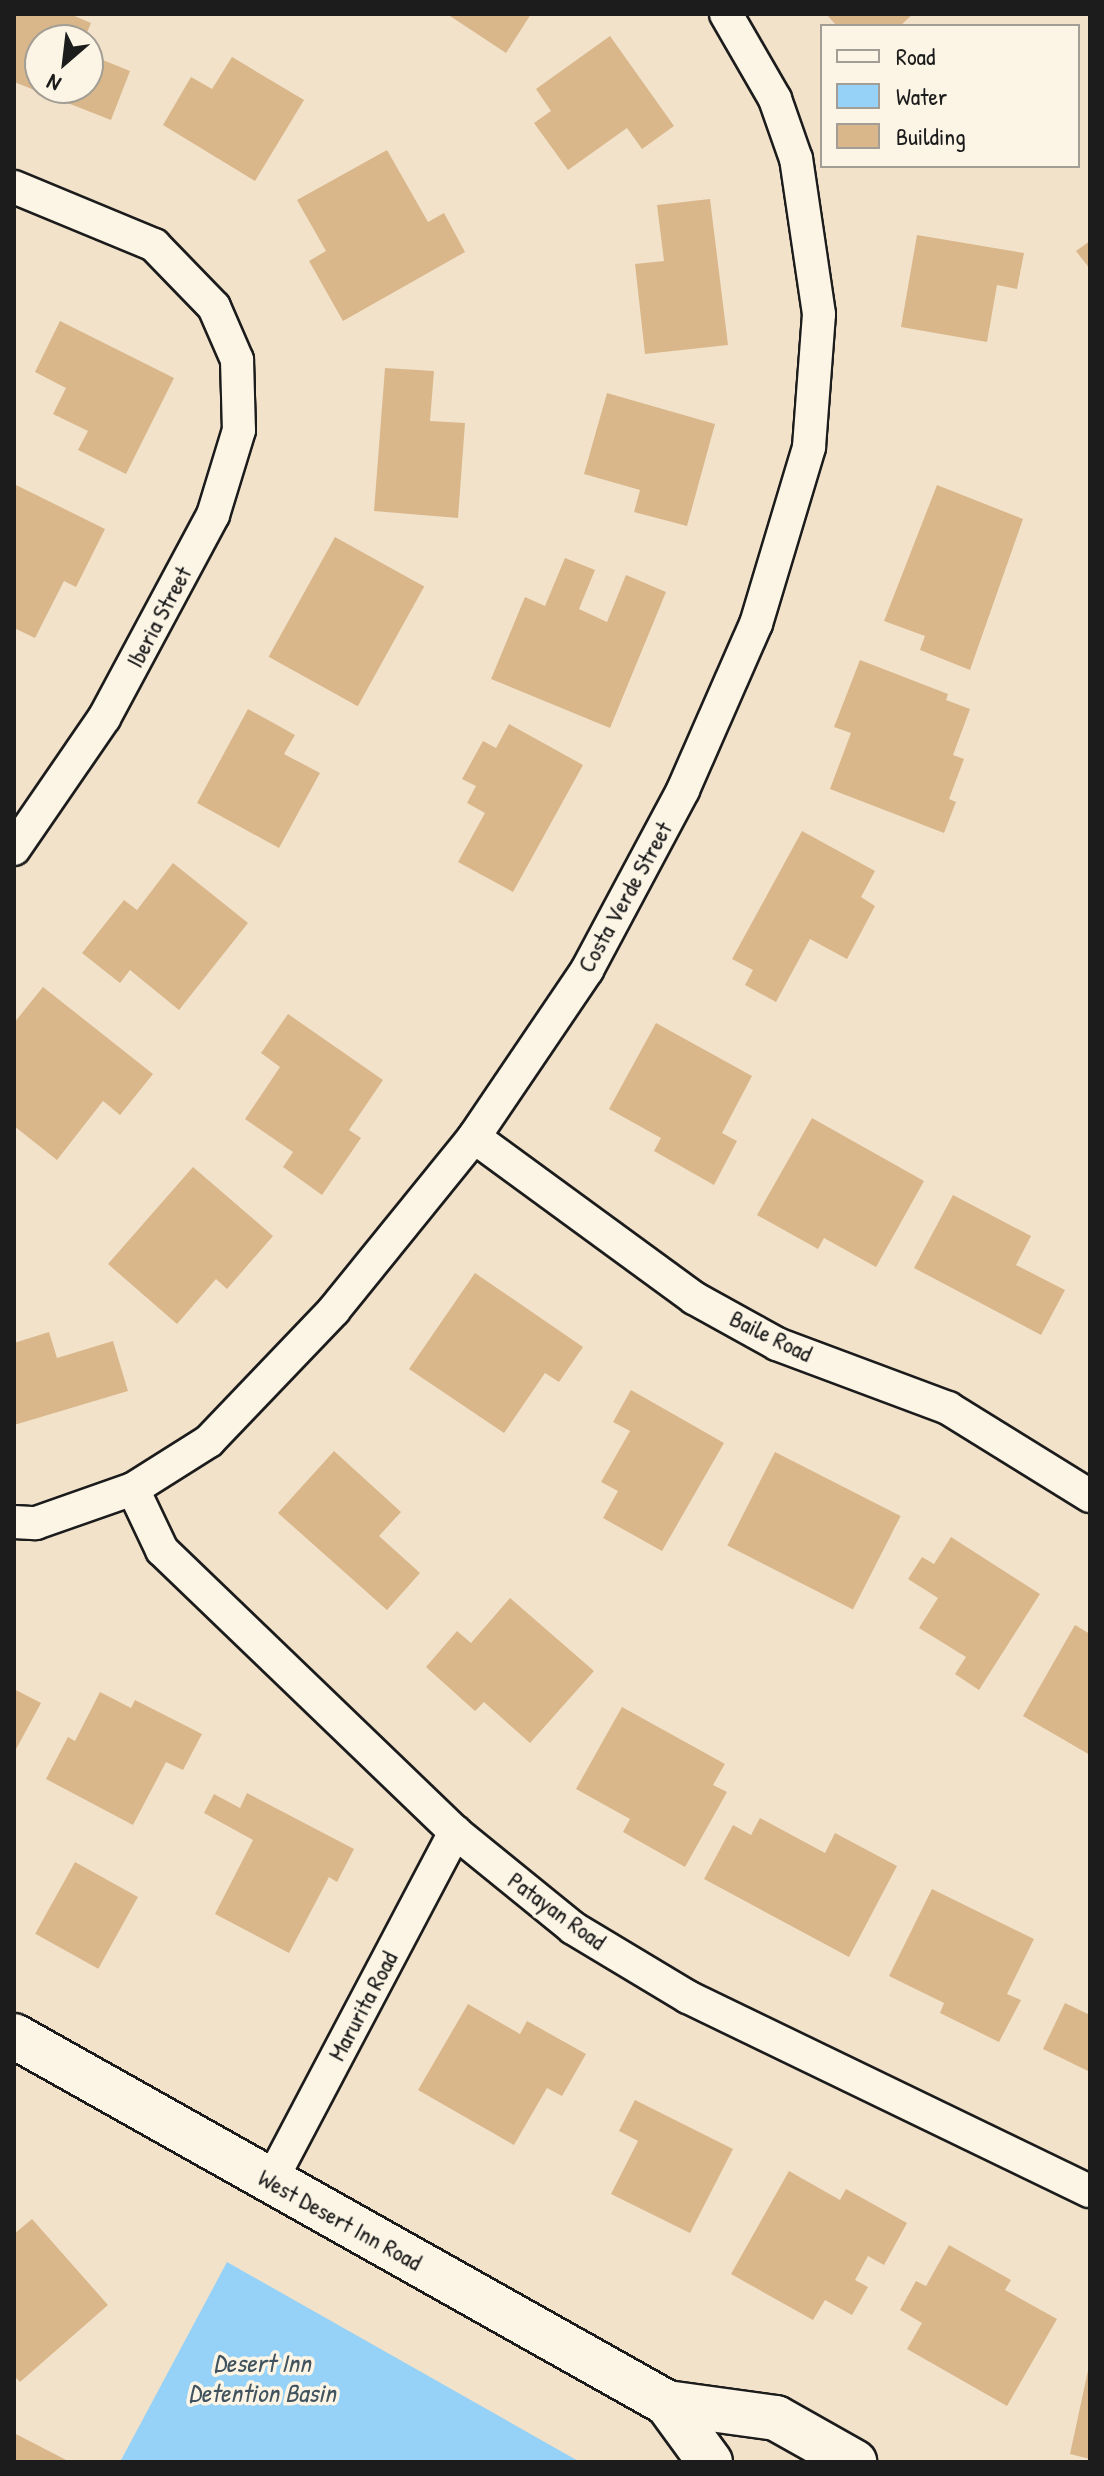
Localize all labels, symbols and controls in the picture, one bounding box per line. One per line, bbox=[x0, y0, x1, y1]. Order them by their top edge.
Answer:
north arrow bbox=[24, 24, 104, 104]
legend bbox=[820, 24, 1080, 168]
text: Road bbox=[896, 40, 935, 72]
text: N bbox=[41, 67, 66, 99]
text: Water bbox=[896, 80, 947, 112]
text: Building bbox=[896, 120, 966, 152]
street label: Iberia Street bbox=[120, 561, 198, 673]
street label: Costa Verde Street bbox=[572, 817, 678, 977]
street label: Baile Road bbox=[725, 1304, 817, 1368]
street label: Patayan Road bbox=[502, 1866, 612, 1956]
street label: Marurita Road bbox=[322, 1946, 404, 2066]
street label: West Desert Inn Road bbox=[253, 2163, 427, 2277]
water label: Desert Inn Detention Basin bbox=[188, 2347, 336, 2408]

